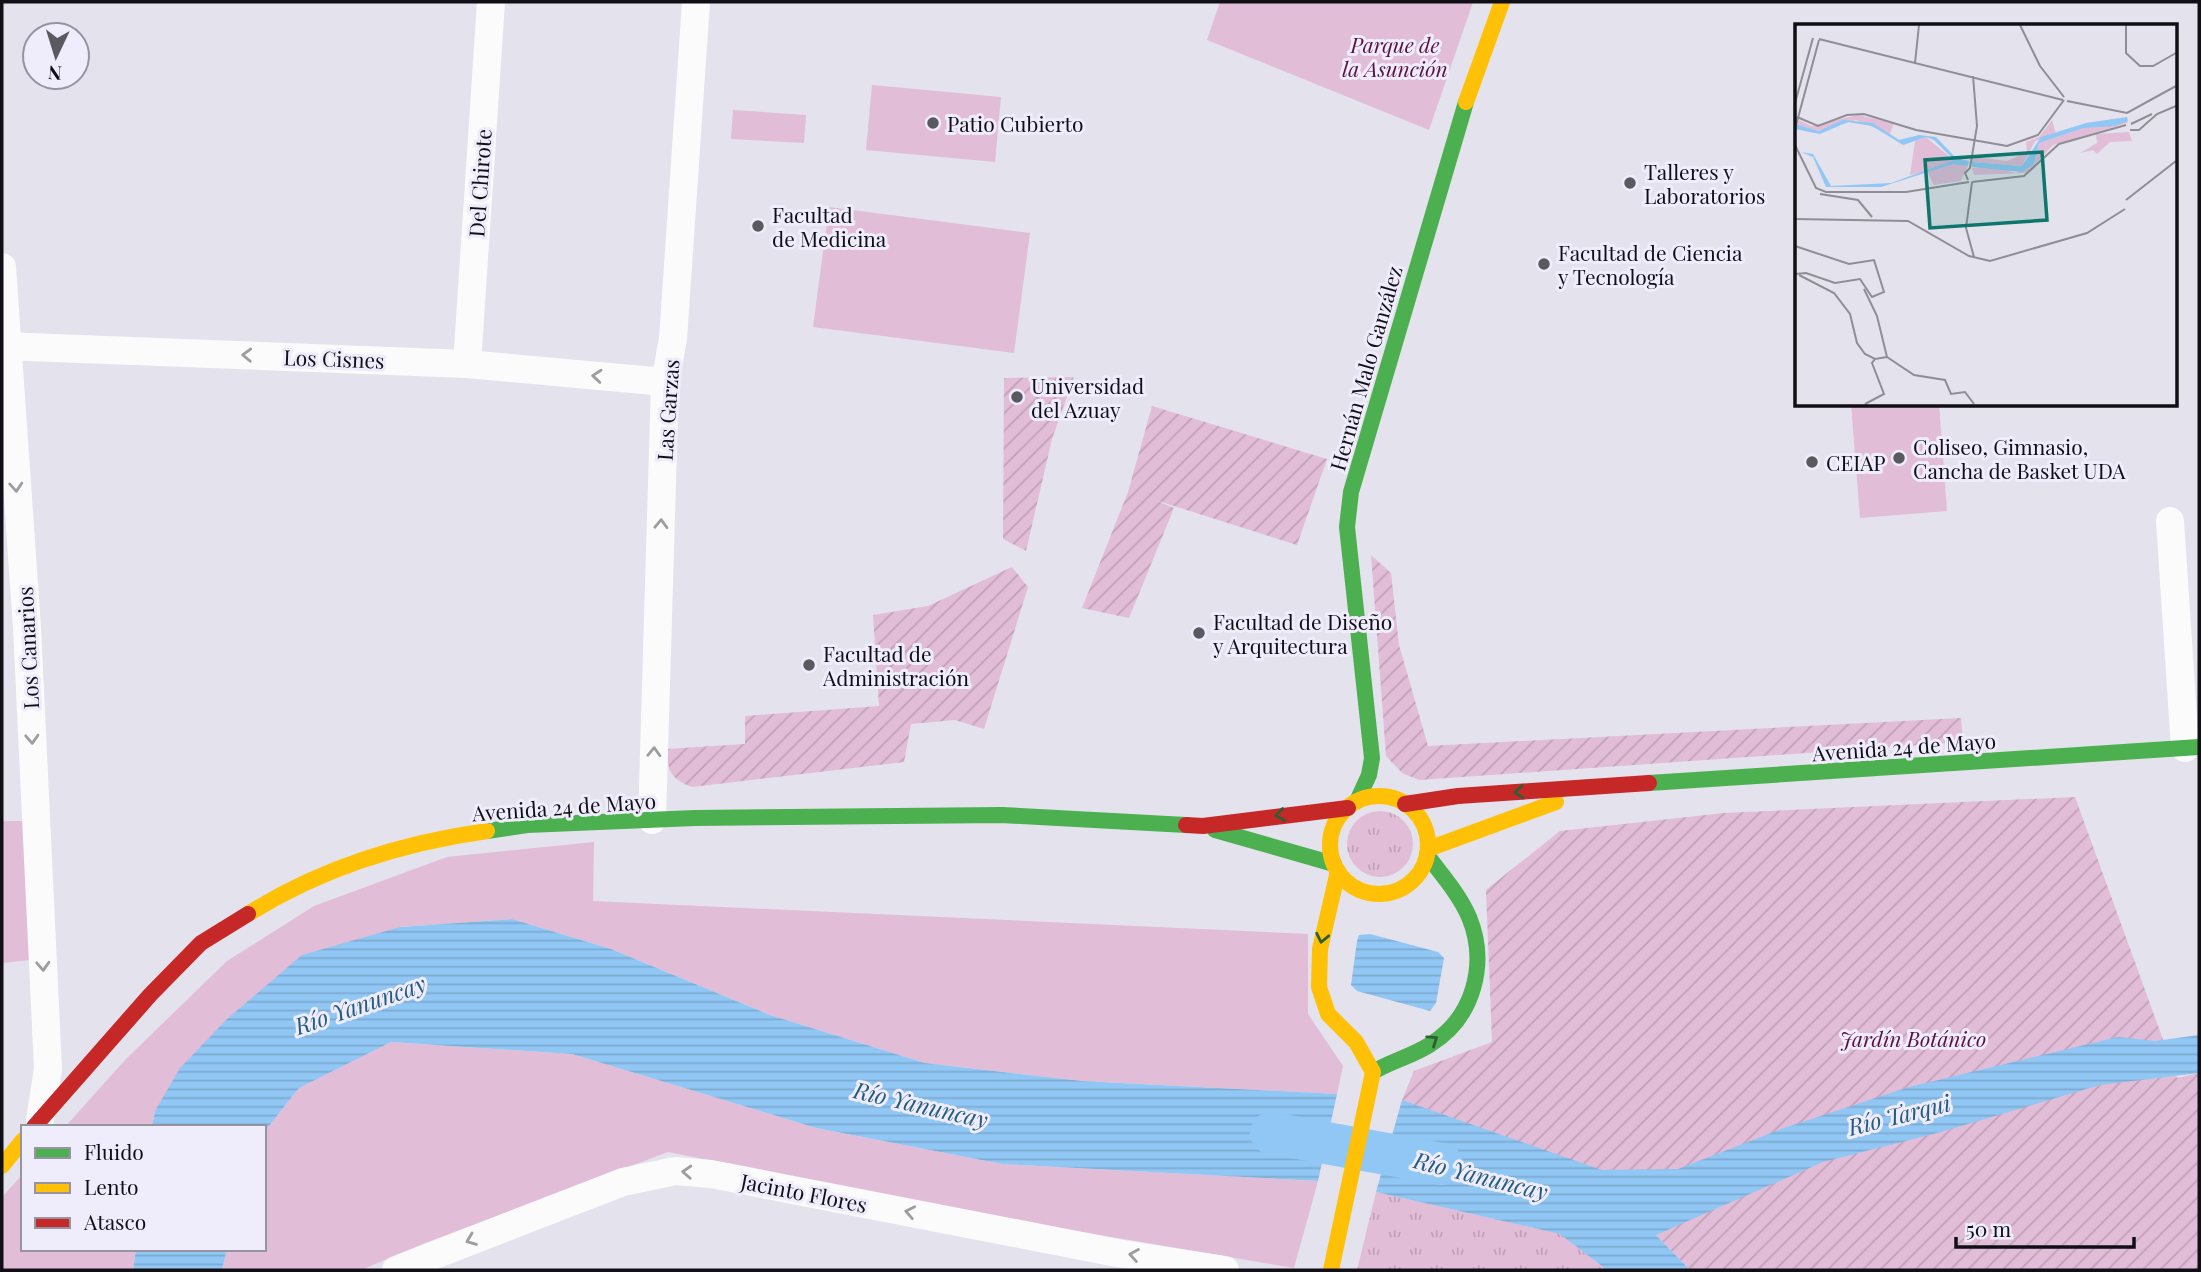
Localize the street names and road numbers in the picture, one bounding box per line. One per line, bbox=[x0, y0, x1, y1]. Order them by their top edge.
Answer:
street label: Del Chirote bbox=[461, 128, 497, 238]
street label: Hernán Malo Ganzález bbox=[1322, 262, 1408, 474]
street label: Los Cisnes bbox=[283, 342, 385, 374]
street label: Las Garzas bbox=[649, 358, 685, 462]
street label: Los Canarios bbox=[10, 586, 44, 710]
street label: Avenida 24 de Mayo bbox=[1810, 726, 1997, 766]
street label: Avenida 24 de Mayo bbox=[470, 786, 657, 826]
street label: Jacinto Flores bbox=[738, 1166, 869, 1218]

